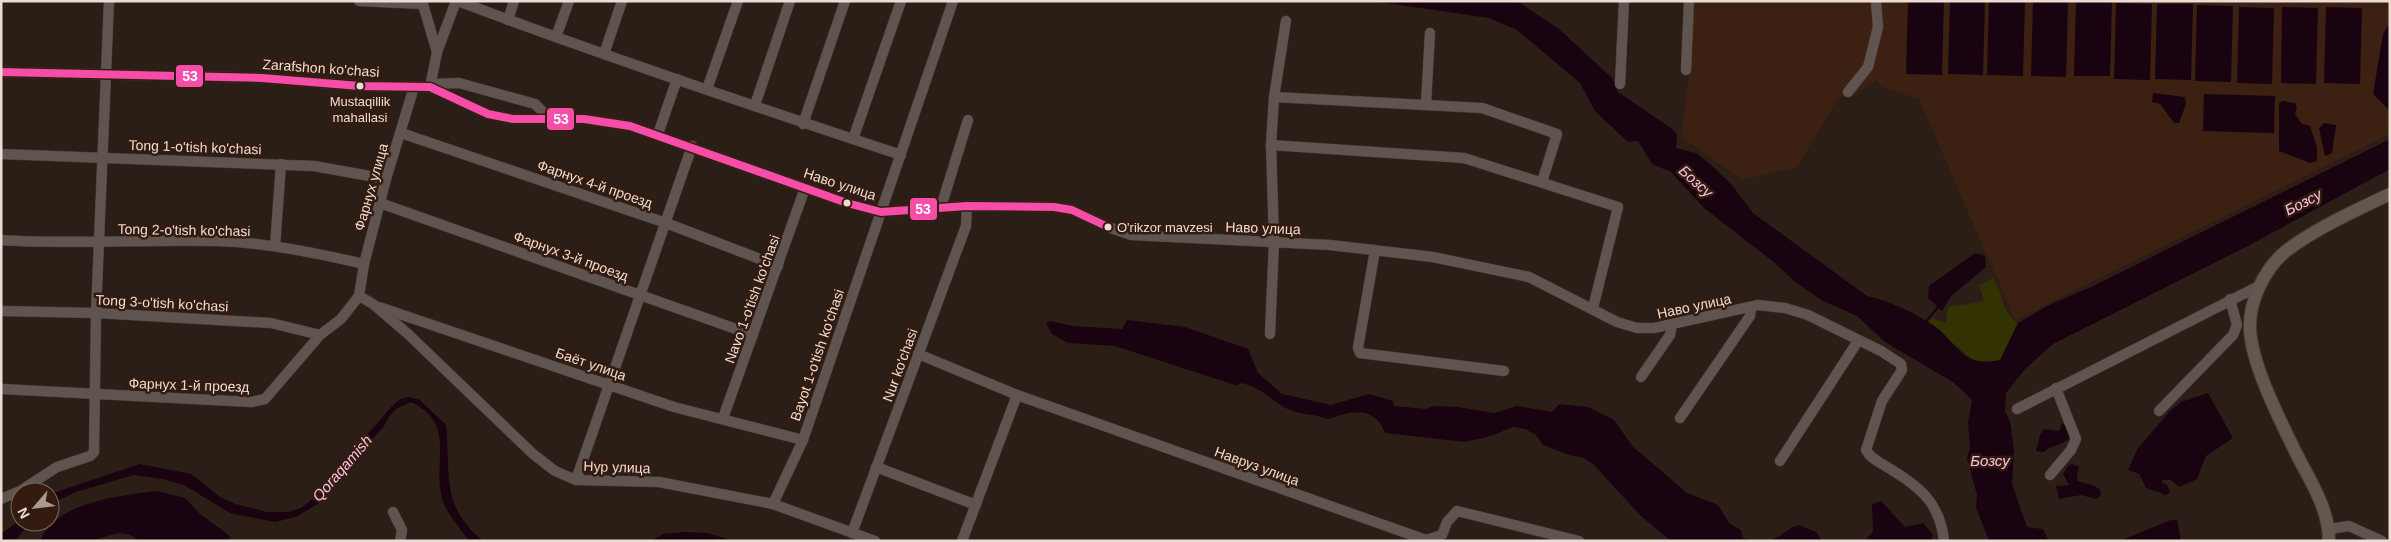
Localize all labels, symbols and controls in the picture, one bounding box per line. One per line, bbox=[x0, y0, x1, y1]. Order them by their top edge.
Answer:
street label: Zarafshon ko'chasi bbox=[262, 56, 380, 80]
line badge: 53 bbox=[175, 64, 204, 88]
text: 53 bbox=[182, 68, 198, 84]
marker: Mustaqillik mahallasi bbox=[355, 81, 365, 91]
place label: Mustaqillik mahallasi bbox=[330, 94, 391, 125]
line badge: 53 bbox=[546, 107, 575, 131]
text: 53 bbox=[553, 111, 569, 127]
street label: Tong 1-o'tish ko'chasi bbox=[128, 137, 262, 157]
street label: Фарнух улица bbox=[351, 141, 391, 233]
street label: Фарнух 4-й проезд bbox=[535, 157, 655, 211]
water label: Бозсу bbox=[1676, 161, 1717, 202]
street label: Наво улица bbox=[802, 165, 878, 203]
water label: Бозсу bbox=[2282, 185, 2326, 219]
line badge: 53 bbox=[909, 197, 938, 221]
unlabelled marker bbox=[842, 198, 852, 208]
text: 53 bbox=[915, 201, 931, 217]
street label: Наво улица bbox=[1225, 219, 1301, 237]
place label: O'rikzor mavzesi bbox=[1117, 220, 1213, 235]
street label: Tong 2-o'tish ko'chasi bbox=[117, 221, 251, 239]
marker: O'rikzor mavzesi bbox=[1103, 222, 1113, 232]
street label: Фарнух 3-й проезд bbox=[511, 228, 631, 284]
street label: Navo 1-o'tish ko'chasi bbox=[721, 233, 783, 365]
street label: Bayot 1-o'tish ko'chasi bbox=[787, 287, 847, 423]
street label: Наво улица bbox=[1655, 290, 1733, 322]
street label: Tong 3-o'tish ko'chasi bbox=[95, 292, 229, 314]
street label: Nur ko'chasi bbox=[879, 326, 921, 404]
street label: Баёт улица bbox=[554, 344, 629, 384]
street label: Фарнух 1-й проезд bbox=[128, 375, 250, 395]
water label: Qoraqamish bbox=[309, 432, 375, 504]
street label: Навруз улица bbox=[1213, 443, 1302, 489]
water label: Бозсу bbox=[1970, 452, 2011, 469]
street label: Нур улица bbox=[583, 458, 651, 476]
north arrow bbox=[10, 482, 60, 532]
text: N bbox=[14, 505, 33, 521]

